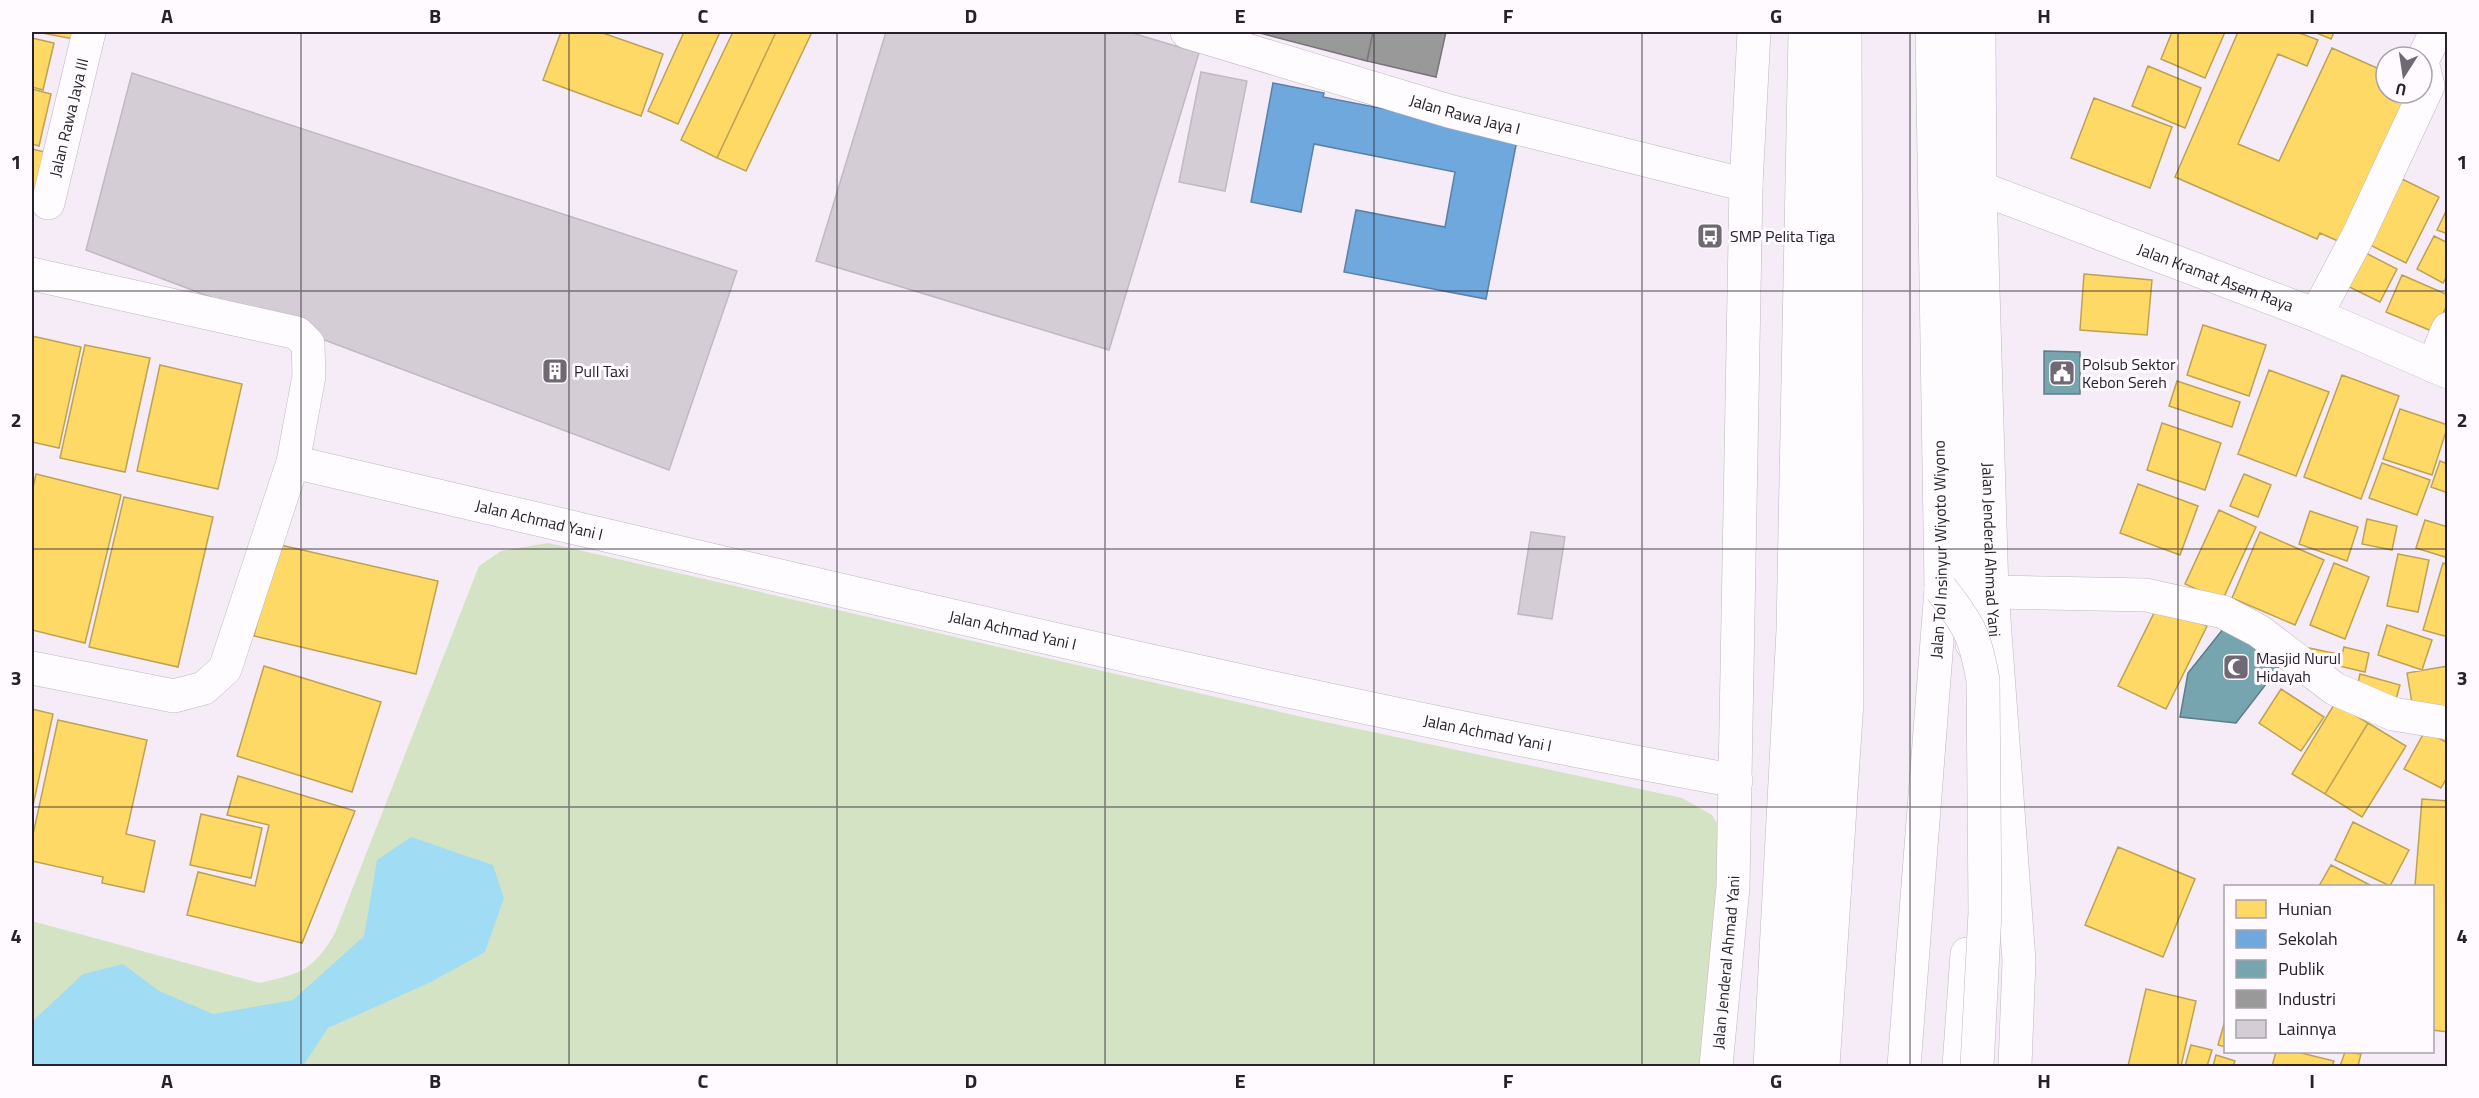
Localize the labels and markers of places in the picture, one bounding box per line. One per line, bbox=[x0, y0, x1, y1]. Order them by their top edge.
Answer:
bus stop icon: SMP Pelita Tiga bbox=[1695, 221, 1725, 251]
place label: SMP Pelita Tiga bbox=[1730, 224, 1835, 248]
place label: Polsub Sektor Kebon Sereh bbox=[2082, 352, 2176, 394]
building icon: Pull Taxi bbox=[540, 356, 570, 386]
public building icon: Polsub Sektor Kebon Sereh bbox=[2047, 358, 2077, 388]
place label: Pull Taxi bbox=[574, 359, 629, 383]
place label: Masjid Nurul Hidayah bbox=[2256, 646, 2341, 688]
mosque icon: Masjid Nurul Hidayah bbox=[2221, 652, 2251, 682]

